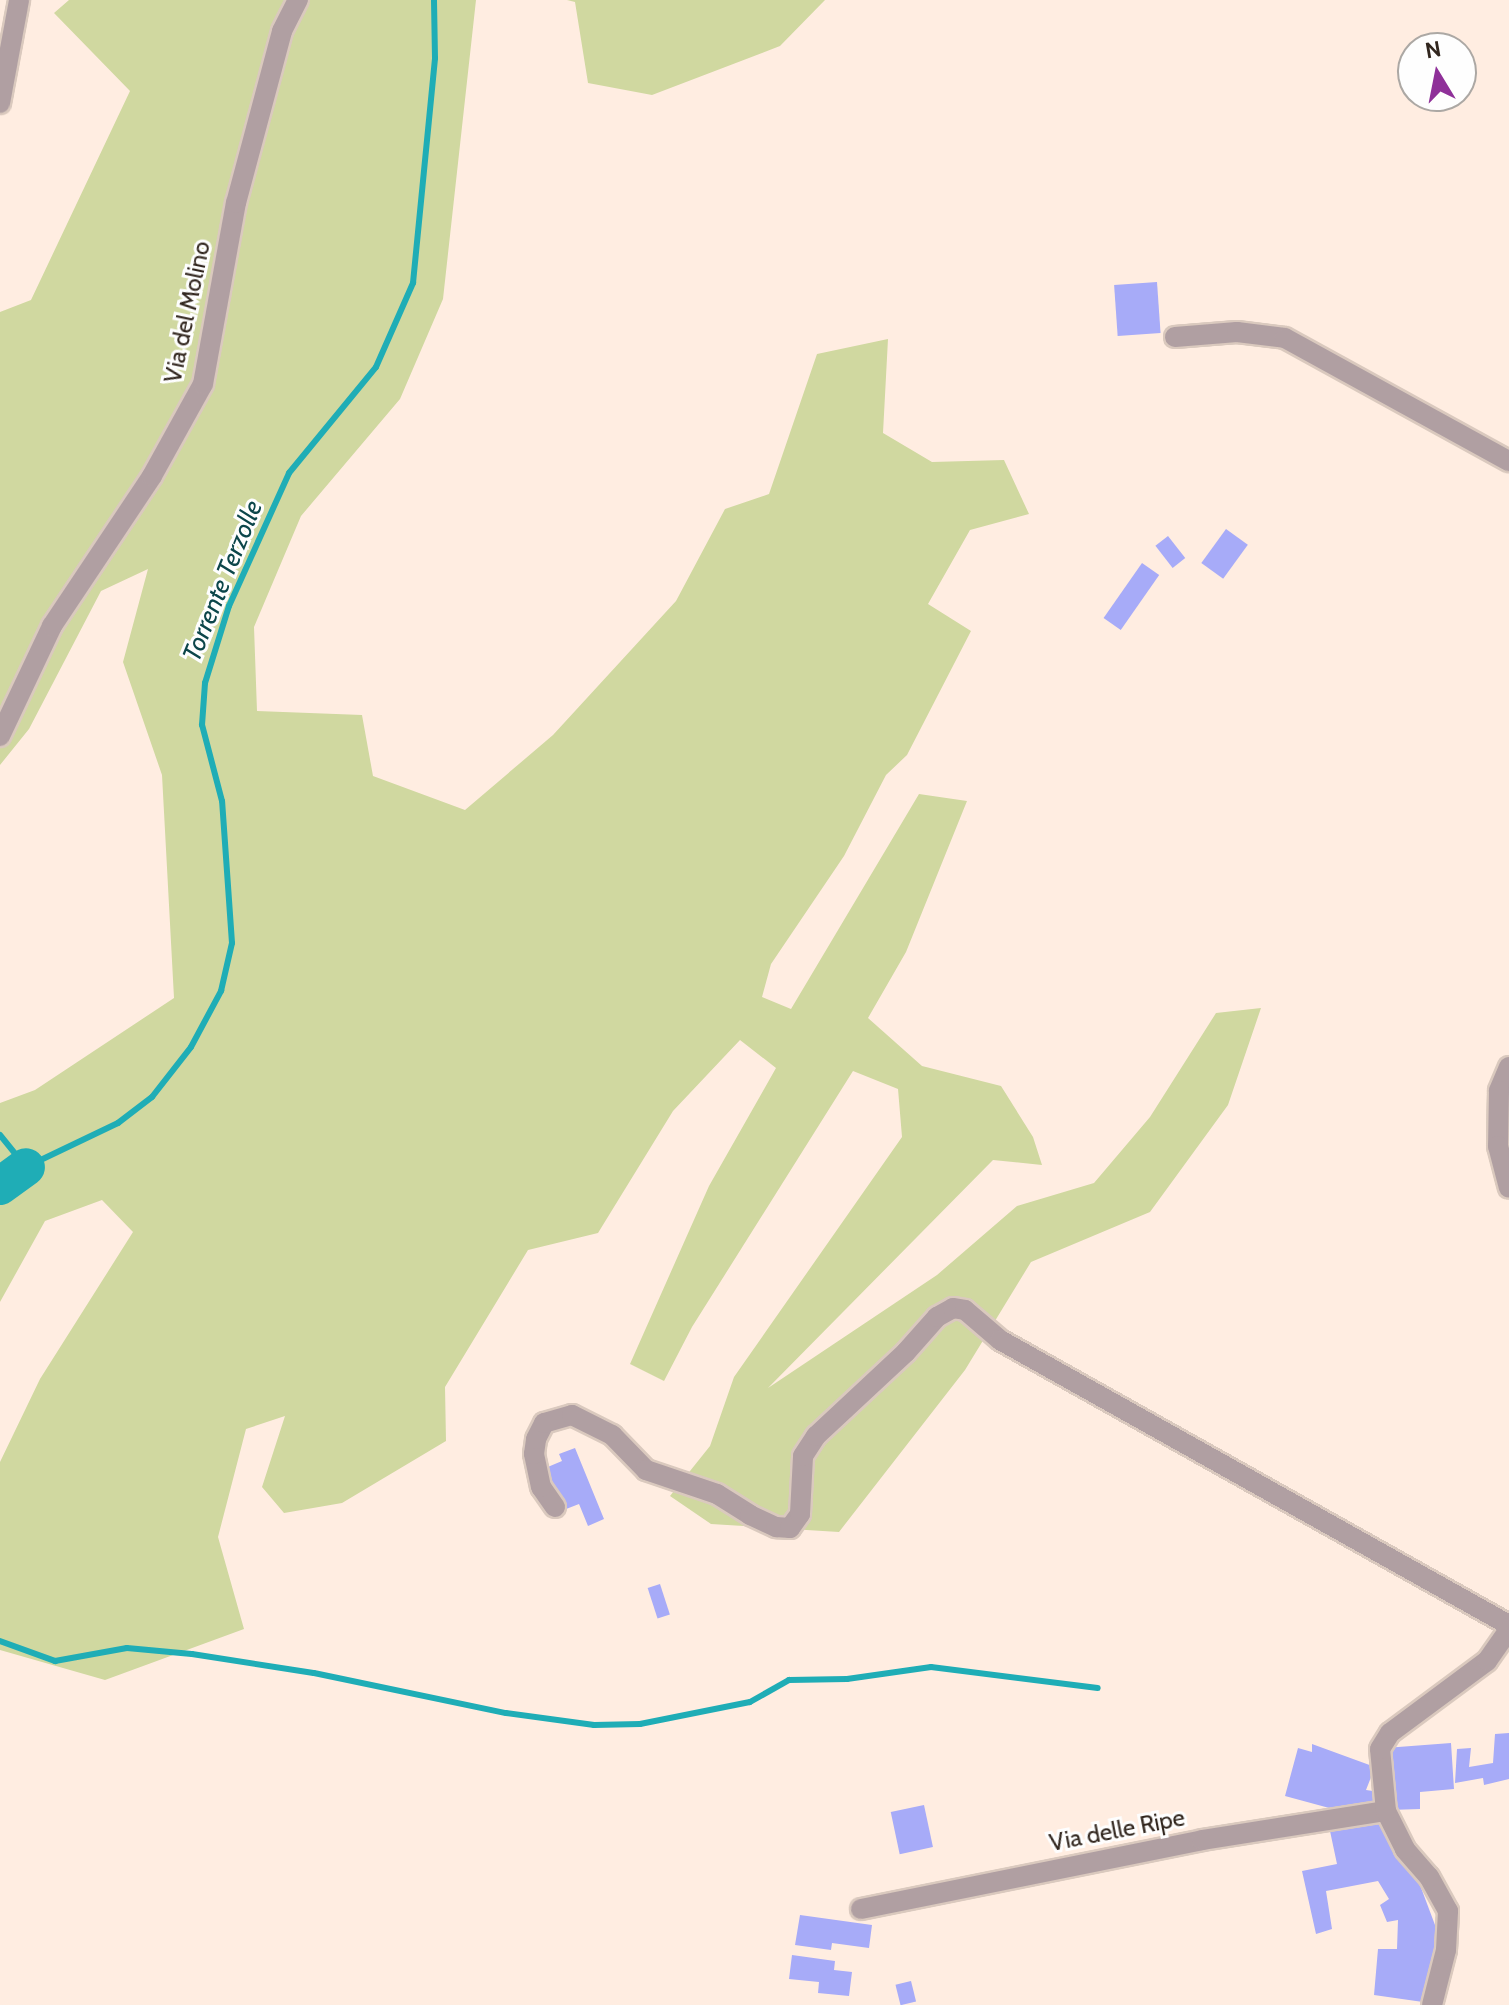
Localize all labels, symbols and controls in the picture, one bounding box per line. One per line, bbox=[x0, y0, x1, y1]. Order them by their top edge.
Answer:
north arrow bbox=[1397, 32, 1477, 112]
text: N bbox=[1423, 35, 1443, 64]
street label: Via del Molino bbox=[158, 239, 216, 385]
water label: Torrente Terzolle bbox=[177, 496, 269, 666]
street label: Via delle Ripe bbox=[1047, 1803, 1187, 1857]

